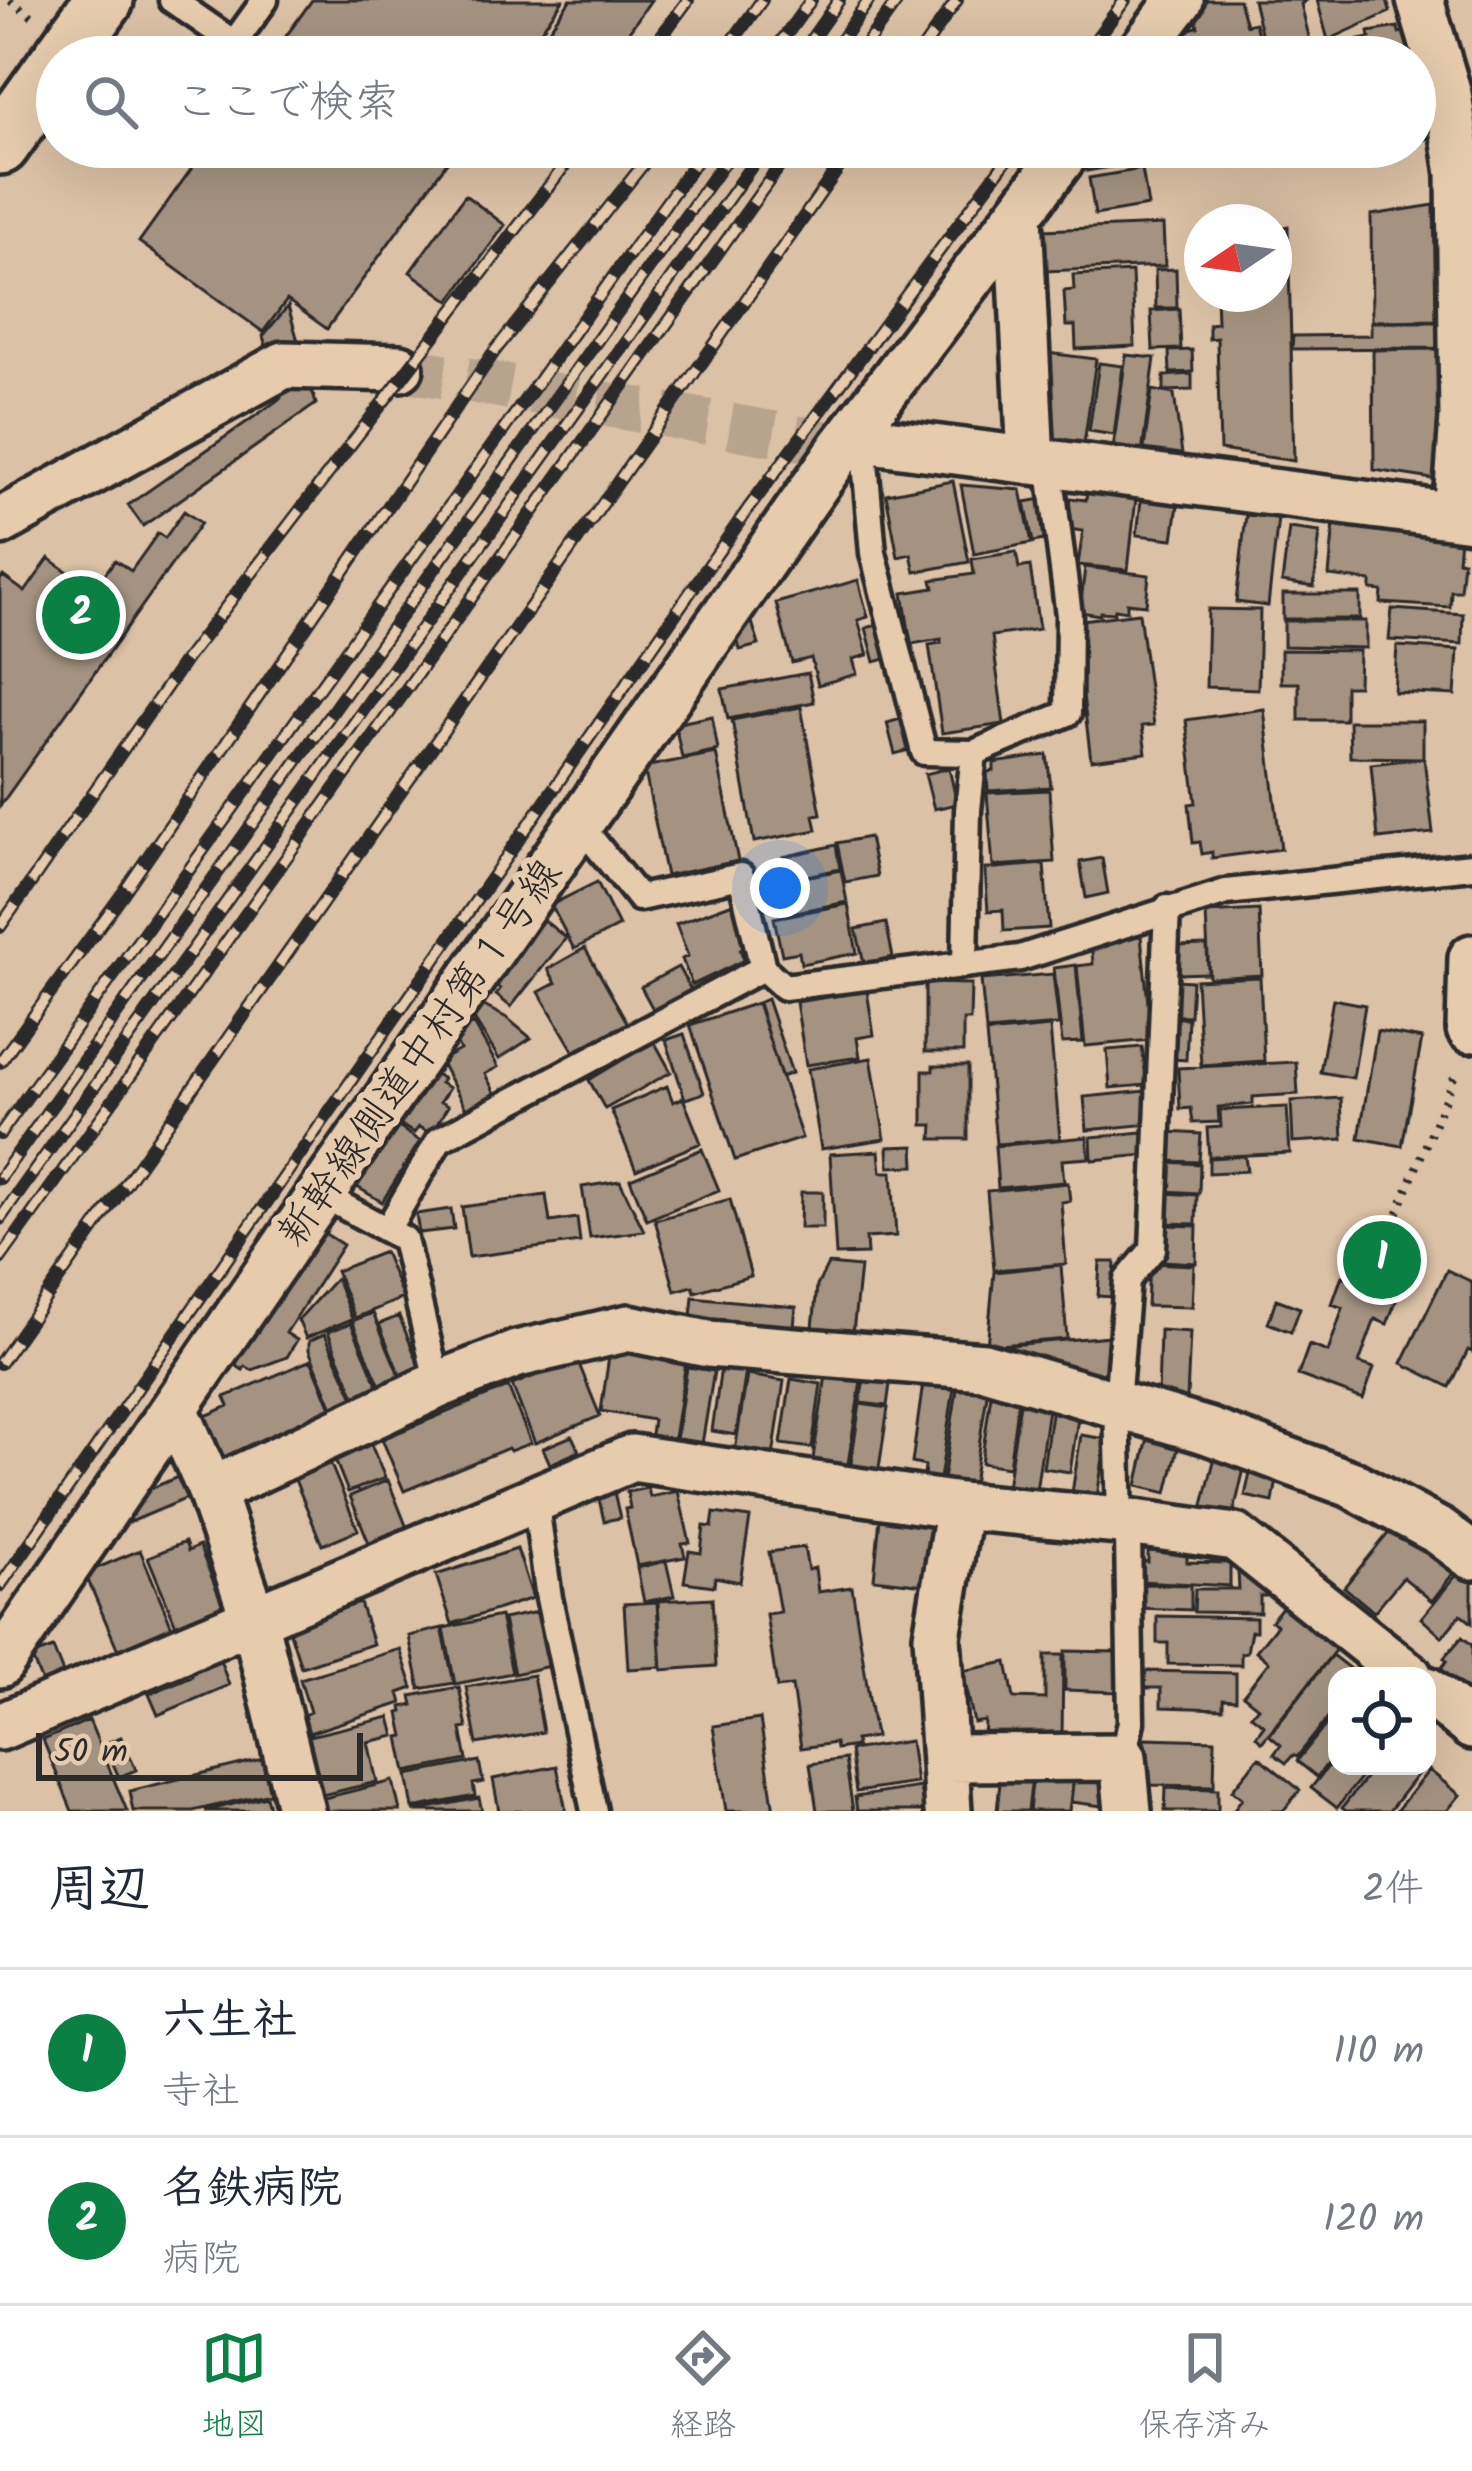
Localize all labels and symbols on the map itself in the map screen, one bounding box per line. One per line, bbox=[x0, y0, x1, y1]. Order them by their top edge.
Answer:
north arrow bbox=[1184, 204, 1292, 312]
pin: 2 bbox=[42, 570, 120, 660]
street label: 新幹線側道中村第１号線 bbox=[261, 846, 581, 1262]
your location bbox=[750, 858, 810, 918]
pin: 1 bbox=[1343, 1215, 1421, 1305]
scale bar bbox=[36, 1727, 363, 1780]

